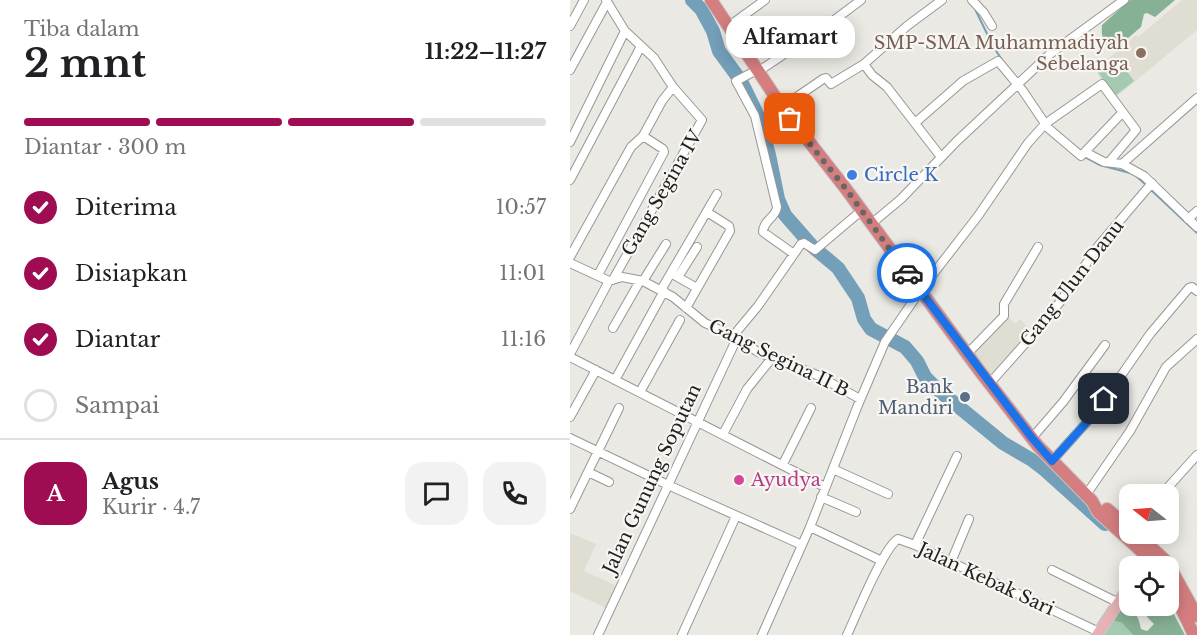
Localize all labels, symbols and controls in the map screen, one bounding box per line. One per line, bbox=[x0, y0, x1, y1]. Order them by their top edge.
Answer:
text: Tiba dalam bbox=[24, 17, 140, 41]
callout: Alfamart bbox=[726, 17, 854, 59]
text: Alfamart bbox=[743, 25, 838, 49]
place label: SMP-SMA Muhammadiyah Sebelanga bbox=[874, 32, 1129, 75]
text: 11:22–11:27 bbox=[425, 38, 546, 65]
text: 2 mnt bbox=[24, 39, 146, 88]
marker: SMP-SMA Muhammadiyah Sebelanga bbox=[1134, 46, 1148, 60]
pin bbox=[764, 93, 815, 144]
icon: bag bbox=[773, 102, 806, 135]
street label: Gang Segina IV bbox=[617, 125, 707, 260]
text: Diantar · 300 m bbox=[24, 135, 186, 159]
place label: Circle K bbox=[864, 164, 939, 186]
marker: Circle K bbox=[845, 168, 859, 182]
icon: check bbox=[24, 191, 57, 224]
text: Diterima bbox=[75, 194, 177, 221]
text: 10:57 bbox=[496, 195, 546, 219]
street label: Gang Ulun Danu bbox=[1016, 215, 1128, 351]
courier bbox=[877, 243, 937, 303]
icon: check bbox=[24, 257, 57, 290]
icon: car bbox=[891, 257, 924, 290]
text: Disiapkan bbox=[75, 260, 187, 287]
text: 11:01 bbox=[499, 261, 546, 285]
street label: Gang Segina II B bbox=[705, 314, 853, 402]
icon: check bbox=[24, 323, 57, 356]
text: Diantar bbox=[75, 326, 160, 353]
text: 11:16 bbox=[501, 327, 546, 351]
pin bbox=[1078, 373, 1129, 424]
place label: Bank Mandiri bbox=[878, 376, 953, 419]
street label: Jalan Gunung Soputan bbox=[597, 381, 706, 579]
icon: home bbox=[1087, 382, 1120, 415]
marker: Bank Mandiri bbox=[958, 390, 972, 404]
text: Sampai bbox=[75, 392, 160, 419]
button: chat bbox=[405, 462, 468, 525]
button: phone bbox=[483, 462, 546, 525]
text: Agus bbox=[102, 468, 159, 495]
place label: Ayudya bbox=[750, 469, 821, 491]
marker: Ayudya bbox=[732, 473, 746, 487]
text: A bbox=[47, 480, 64, 507]
north arrow bbox=[1119, 484, 1179, 544]
map controls bbox=[1119, 484, 1179, 616]
text: Kurir · 4.7 bbox=[102, 495, 200, 519]
street label: Jalan Kebak Sari bbox=[913, 537, 1058, 620]
button: locate bbox=[1119, 556, 1179, 616]

